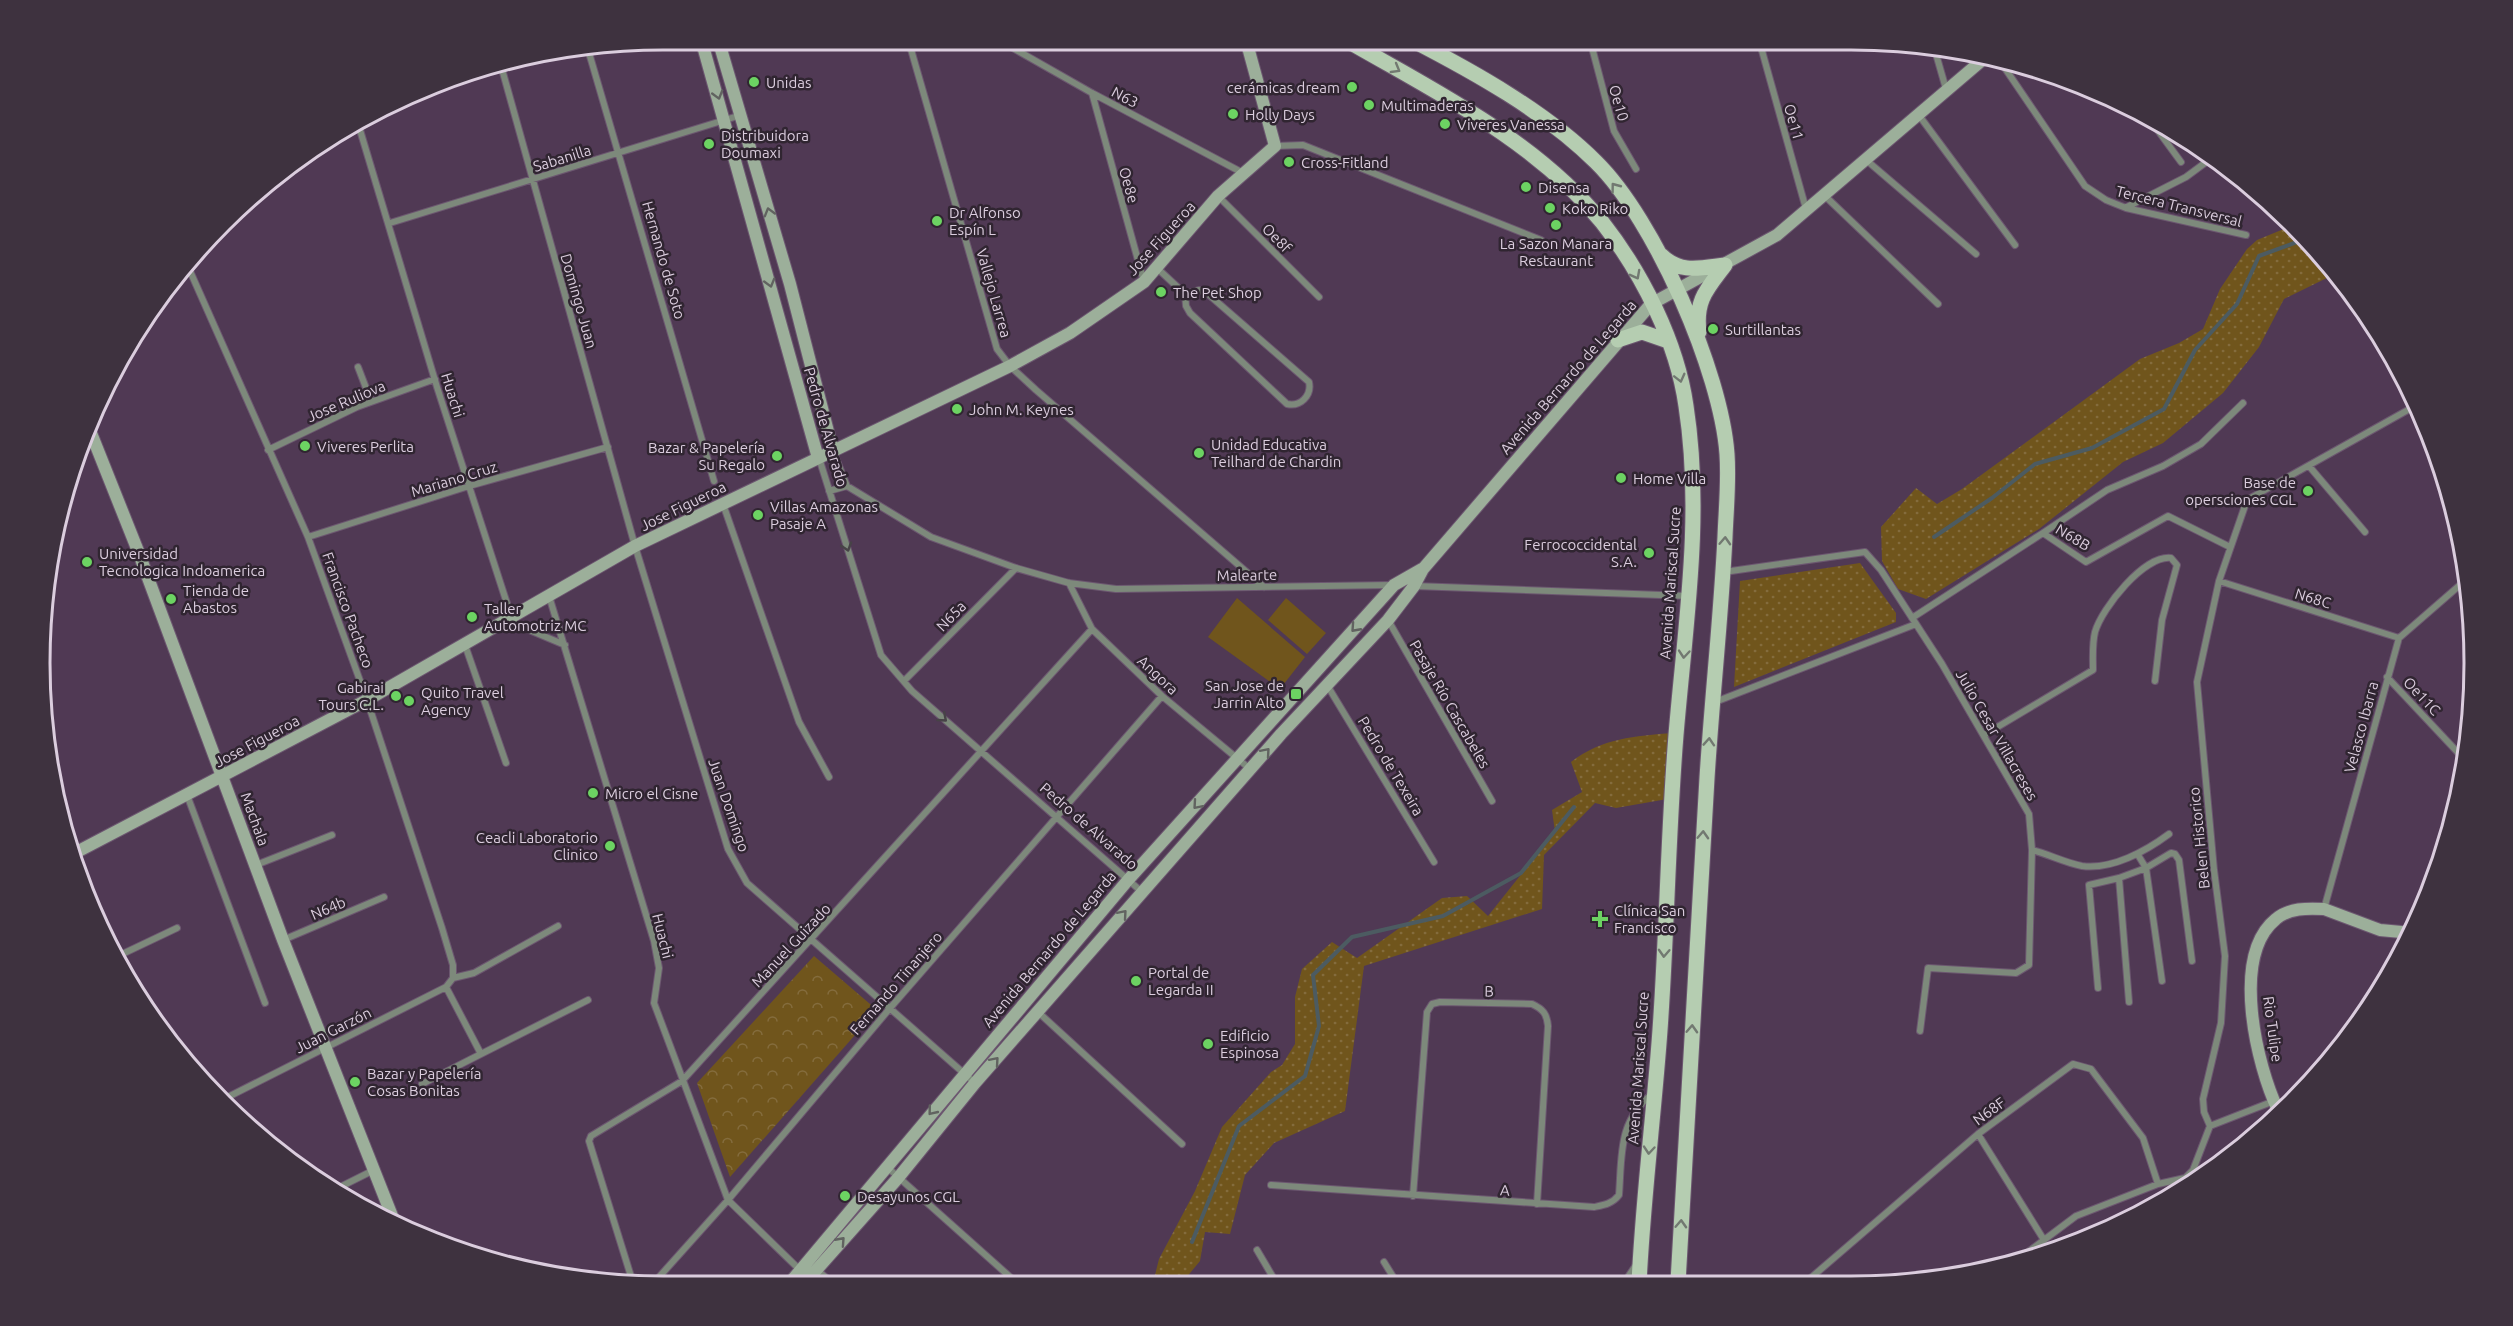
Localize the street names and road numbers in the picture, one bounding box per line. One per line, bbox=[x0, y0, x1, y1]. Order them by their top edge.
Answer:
street label: N63 bbox=[1109, 83, 1141, 111]
street label: Oe10 bbox=[1606, 83, 1632, 123]
street label: Oe11 bbox=[1781, 102, 1807, 142]
street label: Sabanilla bbox=[531, 141, 593, 175]
street label: Oe8e bbox=[1116, 165, 1142, 205]
street label: Tercera Transversal bbox=[2114, 182, 2244, 230]
street label: Jose Figueroa bbox=[1123, 198, 1199, 278]
street label: Hernando de Soto bbox=[639, 199, 689, 321]
street label: Oe8f bbox=[1259, 220, 1295, 256]
street label: Vallejo Larrea bbox=[973, 247, 1015, 339]
street label: Domingo Juan bbox=[557, 252, 601, 350]
street label: Avenida Bernardo de Legarda bbox=[1496, 296, 1640, 458]
street label: Pedro de Alvarado bbox=[801, 365, 851, 489]
street label: Huachi bbox=[438, 371, 468, 419]
street label: Jose Ruliova bbox=[304, 377, 388, 425]
street label: Mariano Cruz bbox=[409, 458, 499, 500]
street label: Jose Figueroa bbox=[637, 478, 729, 534]
street label: Avenida Mariscal Sucre bbox=[1656, 506, 1684, 660]
street label: N68B bbox=[2053, 520, 2093, 554]
street label: Francisco Pacheco bbox=[319, 550, 377, 670]
street label: Malearte bbox=[1217, 566, 1277, 584]
street label: N68C bbox=[2293, 584, 2333, 612]
street label: N65a bbox=[933, 597, 969, 635]
street label: Pasaje Río Cascabeles bbox=[1406, 637, 1494, 771]
street label: Angora bbox=[1134, 652, 1182, 698]
street label: Julio Cesar Villacreses bbox=[1953, 667, 2041, 803]
street label: Oe11C bbox=[2400, 673, 2444, 719]
street label: Velasco Ibarra bbox=[2341, 679, 2381, 775]
street label: Jose Figueroa bbox=[212, 712, 302, 770]
street label: Pedro de Texeira bbox=[1355, 713, 1427, 819]
street label: Juan Domingo bbox=[705, 756, 753, 854]
street label: Pedro de Alvarado bbox=[1037, 779, 1141, 873]
street label: Belen Historico bbox=[2185, 786, 2213, 890]
street label: Machala bbox=[237, 790, 273, 848]
street label: Avenida Bernardo de Legarda bbox=[979, 867, 1119, 1031]
street label: N64b bbox=[308, 893, 348, 923]
street label: Manuel Guizado bbox=[748, 900, 834, 990]
street label: Huachi bbox=[649, 912, 677, 960]
street label: Fernando Tinanjero bbox=[847, 928, 945, 1038]
street label: B bbox=[1484, 982, 1494, 1000]
street label: Avenida Mariscal Sucre bbox=[1624, 991, 1652, 1145]
street label: Rio Tulipe bbox=[2260, 995, 2286, 1063]
street label: Juan Garzón bbox=[292, 1004, 374, 1056]
street label: N68F bbox=[1970, 1094, 2008, 1128]
street label: A bbox=[1500, 1181, 1511, 1199]

